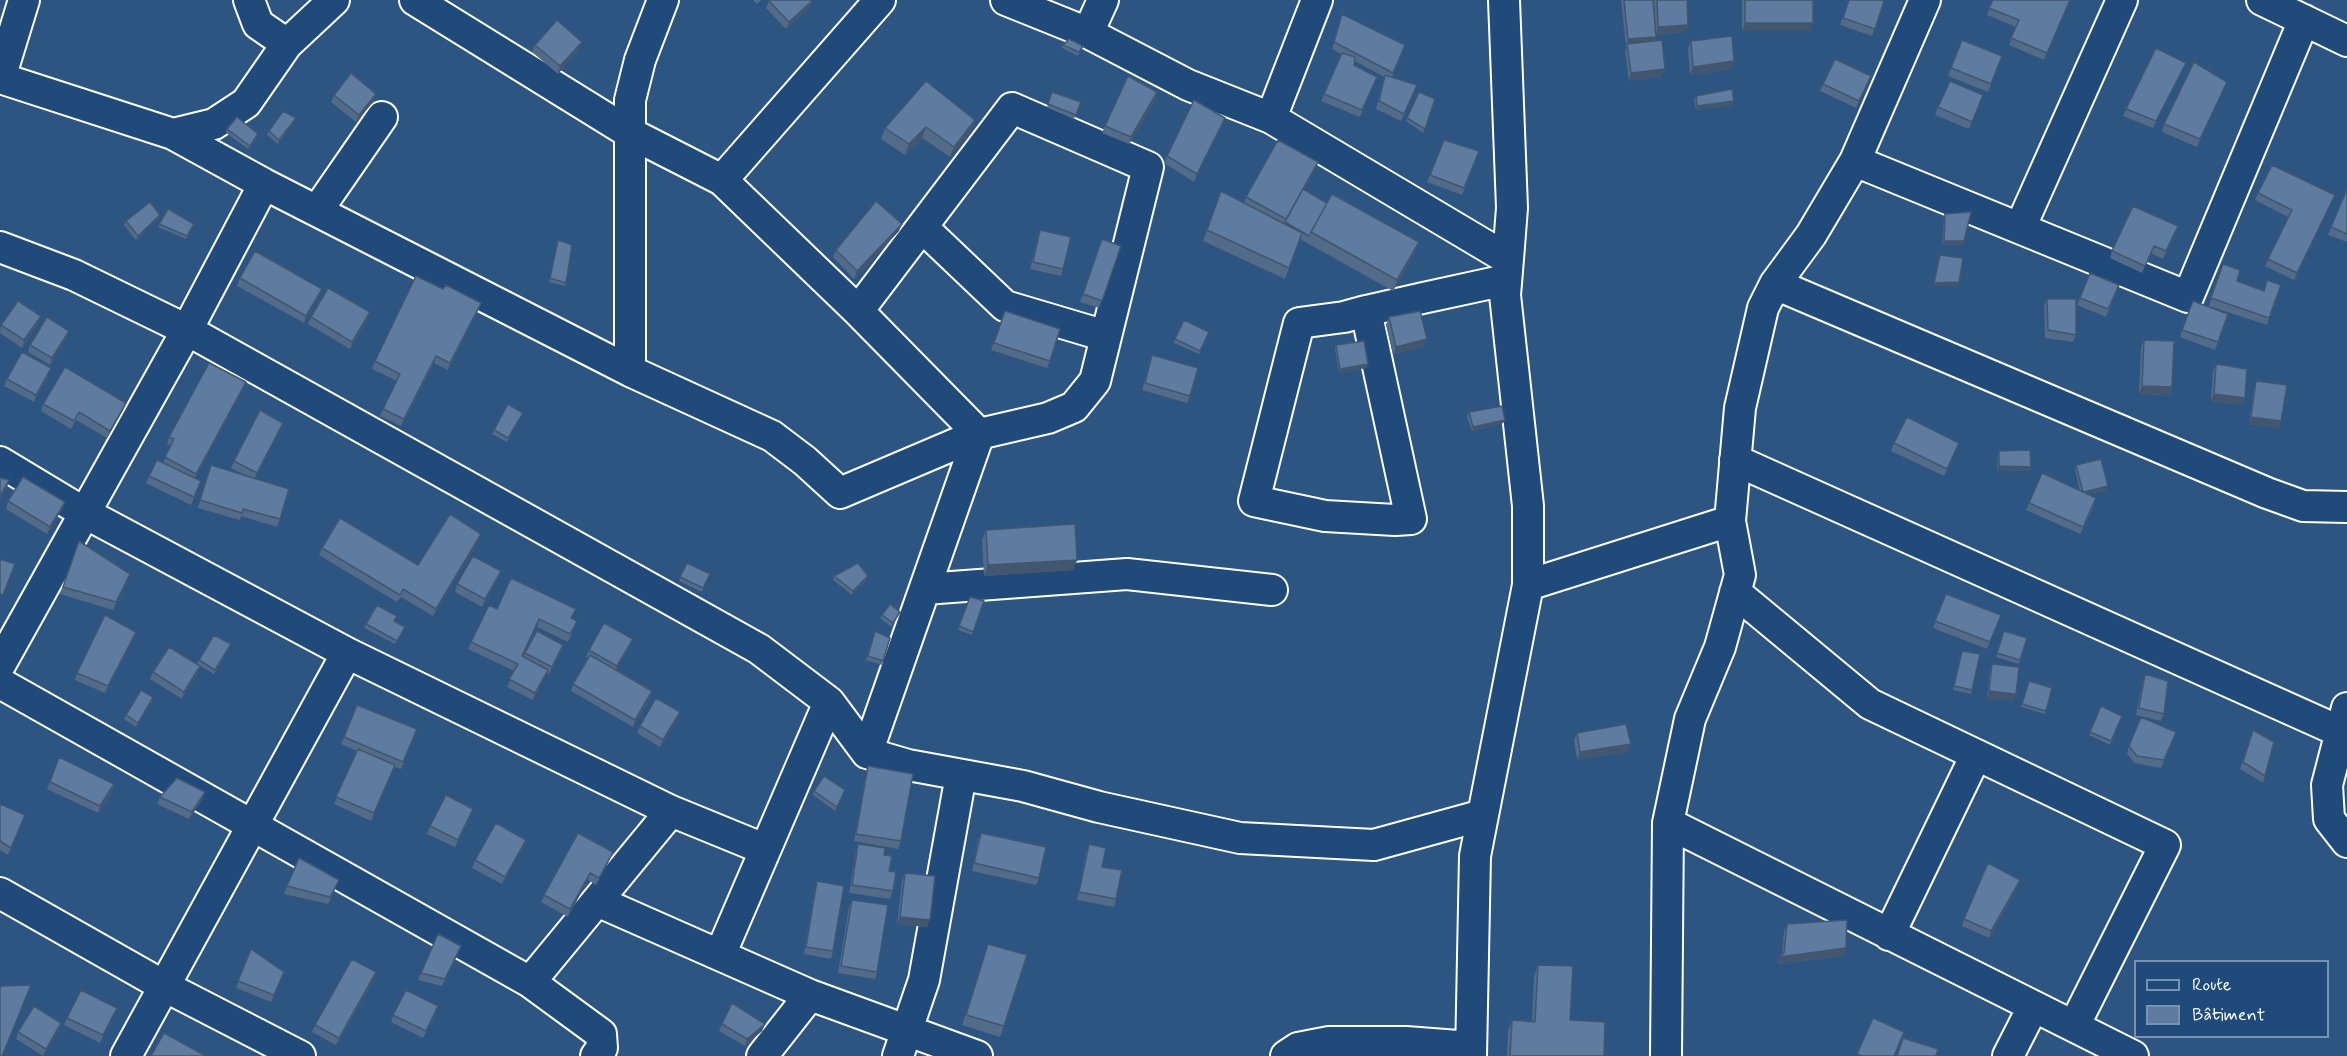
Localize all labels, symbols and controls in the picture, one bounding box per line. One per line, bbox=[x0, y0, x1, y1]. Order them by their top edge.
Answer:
legend bbox=[2134, 960, 2329, 1038]
text: Route bbox=[2192, 973, 2231, 997]
text: Bâtiment bbox=[2192, 1003, 2265, 1027]

